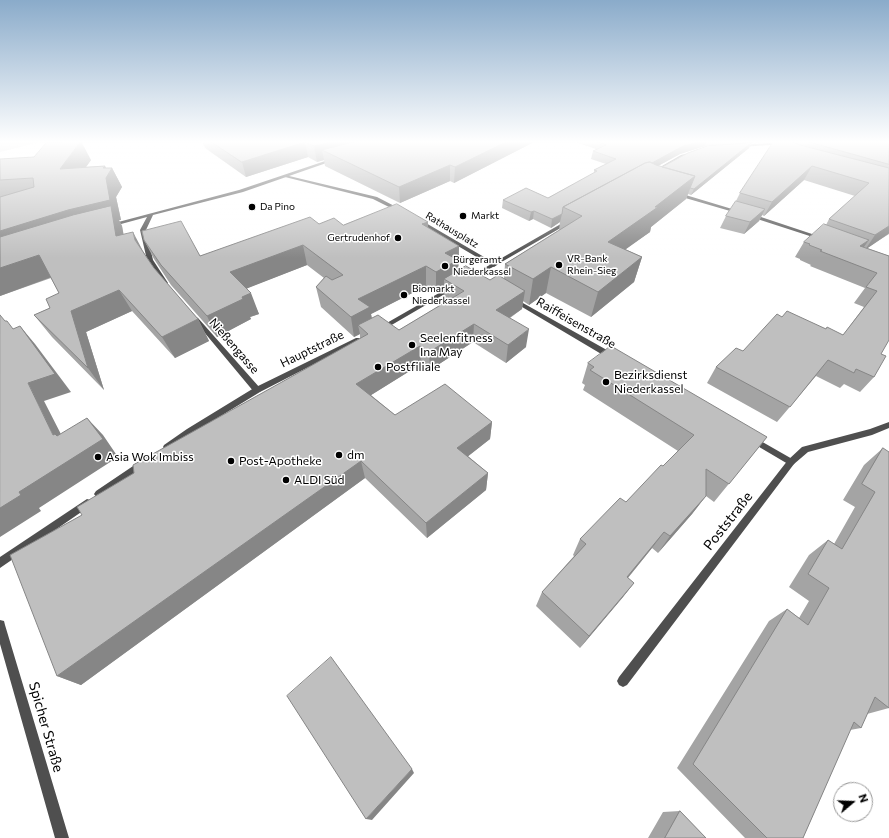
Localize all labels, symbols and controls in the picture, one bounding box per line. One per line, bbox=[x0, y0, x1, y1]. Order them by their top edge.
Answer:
place label: Da Pino bbox=[260, 201, 295, 213]
marker: Da Pino bbox=[247, 202, 257, 212]
street label: Rathausplatz bbox=[423, 209, 481, 251]
place label: Markt bbox=[471, 210, 499, 222]
marker: Markt bbox=[458, 211, 468, 221]
place label: Gertrudenhof bbox=[327, 232, 390, 244]
marker: Gertrudenhof bbox=[393, 233, 403, 243]
place label: VR-Bank Rhein-Sieg bbox=[567, 253, 616, 276]
place label: Bürgeramt Niederkassel bbox=[453, 254, 511, 278]
marker: VR-Bank Rhein-Sieg bbox=[554, 260, 564, 270]
marker: Bürgeramt Niederkassel bbox=[440, 261, 450, 271]
place label: Biomarkt Niederkassel bbox=[412, 283, 470, 306]
marker: Biomarkt Niederkassel bbox=[399, 290, 409, 300]
street label: Raiffeisenstraße bbox=[534, 294, 618, 352]
street label: Nießengasse bbox=[206, 315, 262, 377]
street label: Hauptstraße bbox=[278, 327, 346, 371]
place label: Seelenfitness Ina May bbox=[420, 331, 493, 359]
marker: Seelenfitness Ina May bbox=[407, 340, 417, 350]
place label: Postfiliale bbox=[386, 360, 440, 374]
marker: Postfiliale bbox=[373, 362, 383, 372]
place label: Bezirksdienst Niederkassel bbox=[614, 368, 687, 396]
marker: Bezirksdienst Niederkassel bbox=[601, 377, 611, 387]
place label: dm bbox=[347, 448, 364, 462]
place label: Asia Wok Imbiss bbox=[106, 450, 194, 464]
marker: dm bbox=[334, 450, 344, 460]
marker: Asia Wok Imbiss bbox=[93, 452, 103, 462]
place label: Post-Apotheke bbox=[239, 454, 322, 468]
marker: Post-Apotheke bbox=[226, 456, 236, 466]
place label: ALDI Süd bbox=[294, 473, 344, 487]
marker: ALDI Süd bbox=[281, 475, 291, 485]
street label: Poststraße bbox=[700, 488, 756, 554]
street label: Spicher Straße bbox=[25, 680, 67, 774]
north arrow bbox=[833, 782, 873, 822]
text: N bbox=[856, 792, 871, 804]

